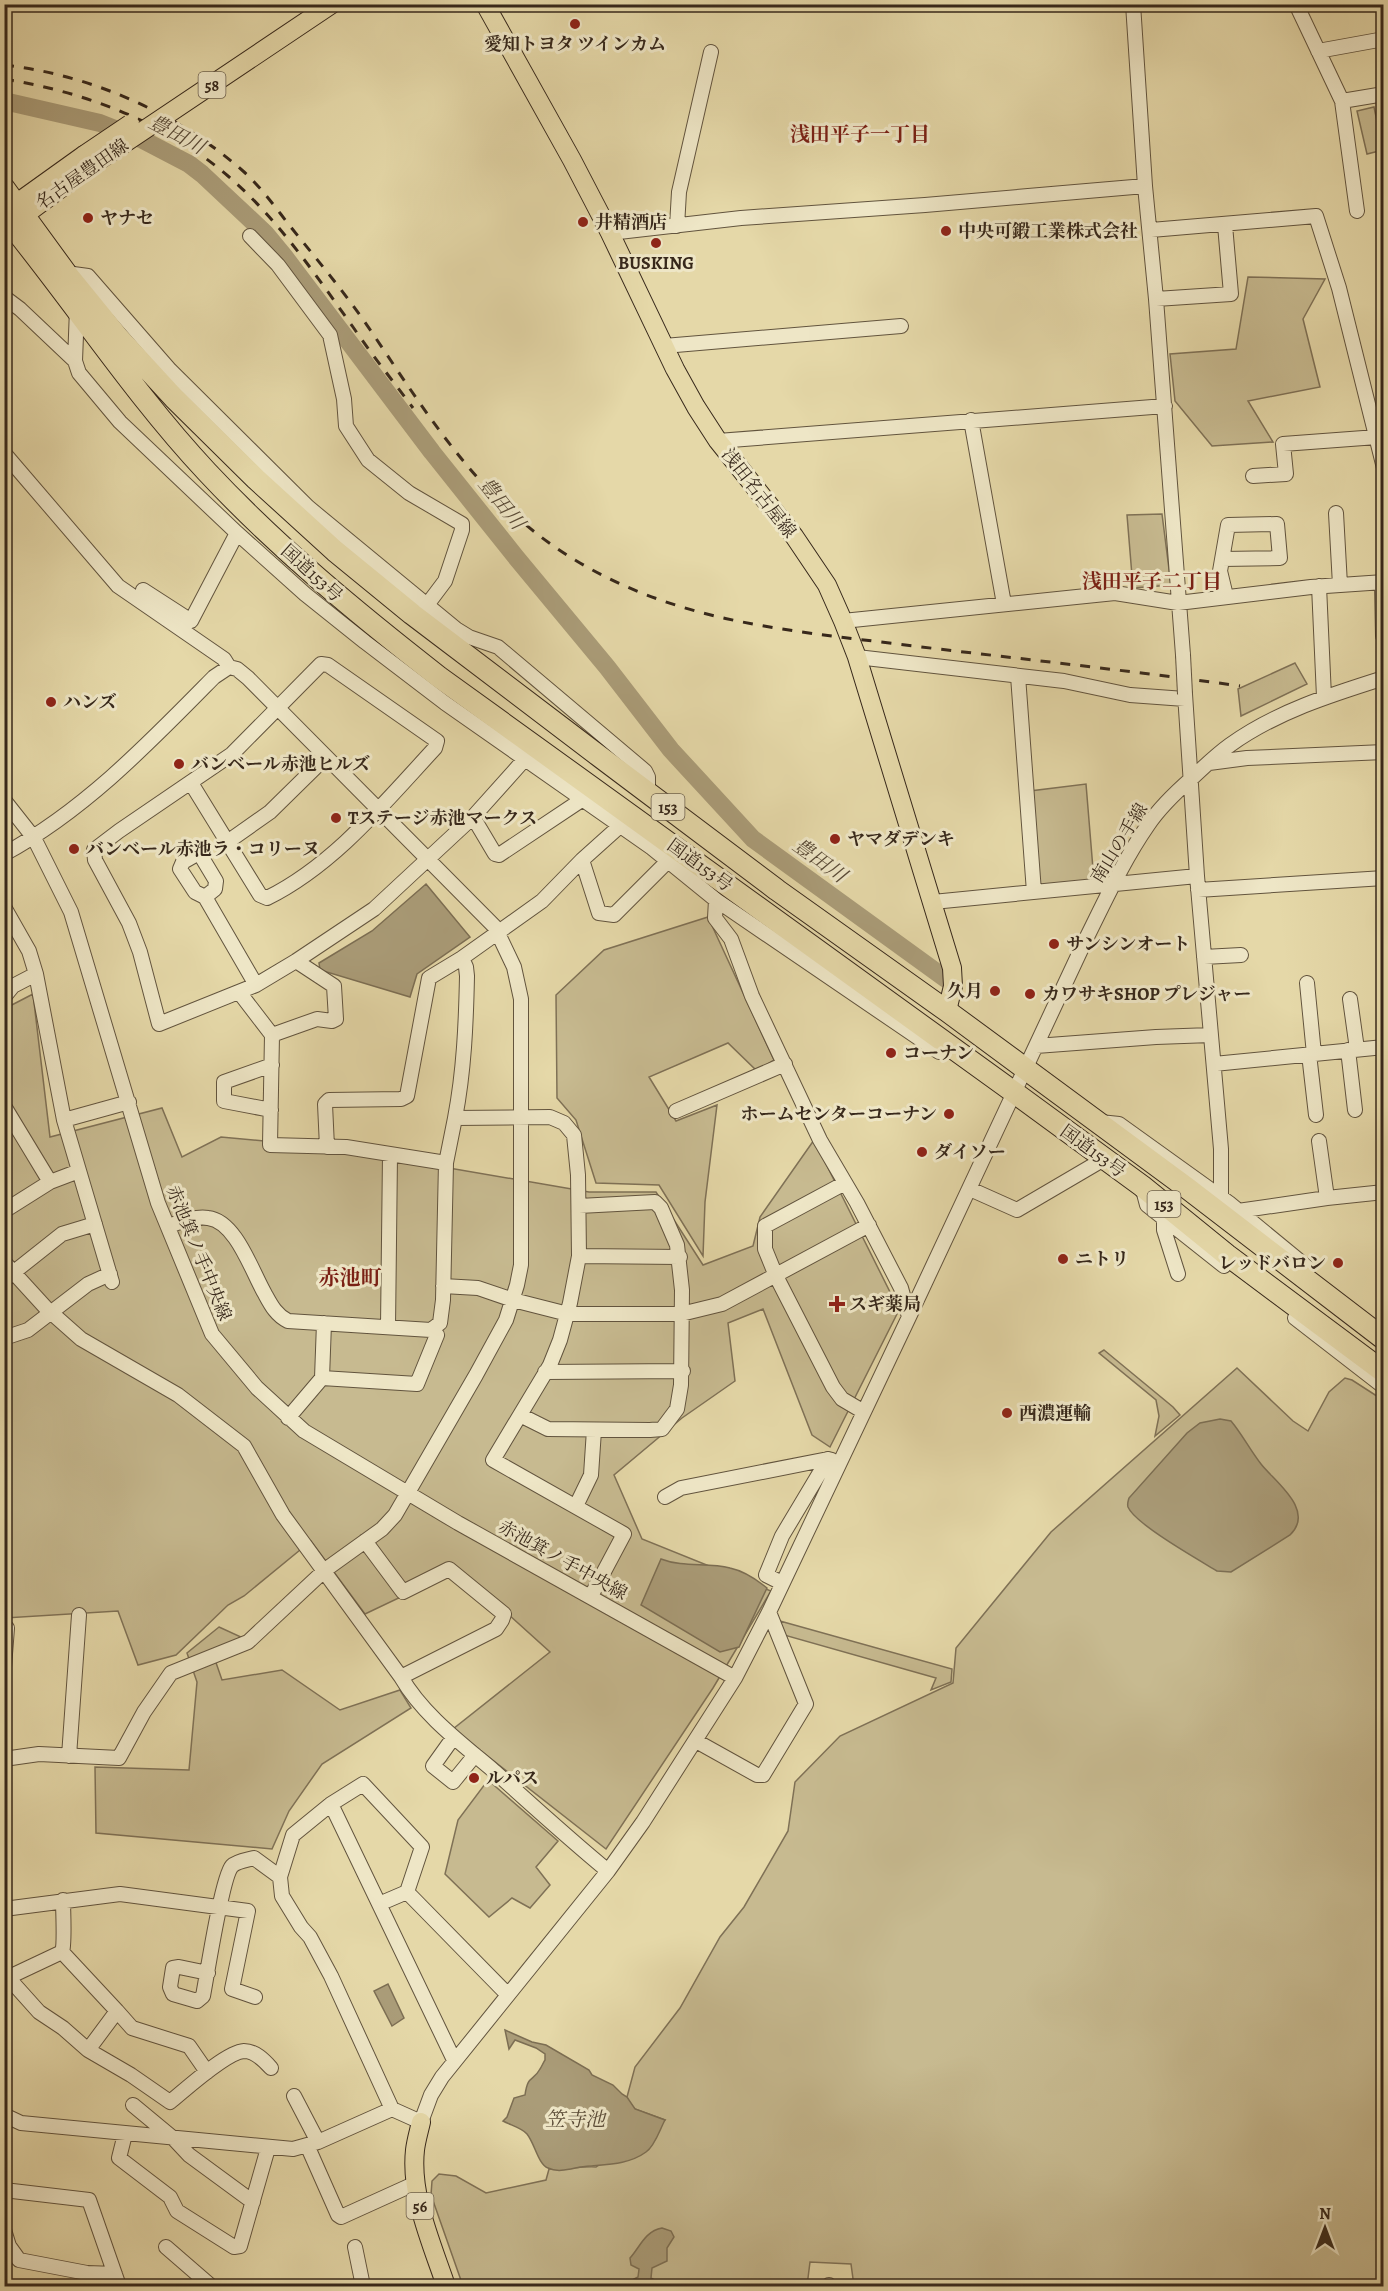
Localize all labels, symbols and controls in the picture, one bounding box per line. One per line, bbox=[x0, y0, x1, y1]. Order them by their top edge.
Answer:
marker: 愛知トヨタ ツインカム bbox=[568, 17, 582, 31]
place label: 愛知トヨタ ツインカム bbox=[484, 32, 666, 56]
road number: 58 bbox=[198, 72, 226, 98]
water label: 豊田川 bbox=[144, 108, 211, 161]
district label: 浅田平子一丁目 bbox=[790, 121, 930, 148]
street label: 名古屋豊田線 bbox=[31, 133, 133, 215]
place label: ヤナセ bbox=[100, 206, 154, 230]
place label: 井精酒店 bbox=[595, 210, 667, 234]
marker: ヤナセ bbox=[81, 211, 95, 225]
marker: 井精酒店 bbox=[576, 215, 590, 229]
place label: 中央可鍛工業株式会社 bbox=[958, 219, 1138, 243]
marker: 中央可鍛工業株式会社 bbox=[939, 224, 953, 238]
marker: BUSKING bbox=[649, 236, 663, 250]
place label: BUSKING bbox=[618, 251, 694, 275]
street label: 浅田名古屋線 bbox=[716, 443, 802, 543]
water label: 豊田川 bbox=[472, 472, 532, 537]
street label: 国道153号 bbox=[276, 539, 348, 607]
district label: 浅田平子二丁目 bbox=[1082, 568, 1222, 595]
place label: ハンズ bbox=[63, 690, 116, 714]
marker: ハンズ bbox=[44, 695, 58, 709]
place label: バンベール赤池ヒルズ bbox=[191, 752, 370, 776]
marker: バンベール赤池ヒルズ bbox=[172, 757, 186, 771]
road number: 153 bbox=[652, 794, 684, 820]
street label: 南山の手線 bbox=[1085, 798, 1153, 888]
place label: Tステージ赤池マークス bbox=[348, 806, 537, 830]
marker: Tステージ赤池マークス bbox=[329, 811, 343, 825]
place label: ヤマダデンキ bbox=[847, 827, 955, 851]
water label: 豊田川 bbox=[788, 832, 854, 890]
marker: ヤマダデンキ bbox=[828, 832, 842, 846]
street label: 国道153号 bbox=[662, 833, 738, 897]
place label: バンベール赤池ラ・コリーヌ bbox=[86, 837, 320, 861]
marker: バンベール赤池ラ・コリーヌ bbox=[67, 842, 81, 856]
place label: サンシンオート bbox=[1066, 932, 1190, 956]
marker: サンシンオート bbox=[1047, 937, 1061, 951]
place label: 久月 bbox=[947, 979, 983, 1003]
place label: カワサキSHOP プレジャー bbox=[1042, 982, 1251, 1006]
marker: 久月 bbox=[988, 984, 1002, 998]
marker: カワサキSHOP プレジャー bbox=[1023, 987, 1037, 1001]
place label: コーナン bbox=[903, 1041, 974, 1065]
marker: コーナン bbox=[884, 1046, 898, 1060]
place label: ホームセンターコーナン bbox=[741, 1102, 937, 1126]
marker: ホームセンターコーナン bbox=[942, 1107, 956, 1121]
street label: 国道153号 bbox=[1055, 1119, 1131, 1183]
place label: ダイソー bbox=[934, 1140, 1006, 1164]
marker: ダイソー bbox=[915, 1145, 929, 1159]
street label: 赤池箕ノ手中央線 bbox=[161, 1182, 237, 1324]
road number: 153 bbox=[1148, 1191, 1180, 1217]
place label: ニトリ bbox=[1075, 1247, 1129, 1271]
place label: レッドバロン bbox=[1219, 1251, 1326, 1275]
marker: ニトリ bbox=[1056, 1252, 1070, 1266]
marker: レッドバロン bbox=[1331, 1256, 1345, 1270]
district label: 赤池町 bbox=[319, 1264, 382, 1292]
place label: スギ薬局 bbox=[849, 1292, 921, 1316]
marker: スギ薬局 bbox=[830, 1297, 844, 1311]
place label: 西濃運輸 bbox=[1019, 1401, 1091, 1425]
marker: 西濃運輸 bbox=[1000, 1406, 1014, 1420]
street label: 赤池箕ノ手中央線 bbox=[494, 1515, 632, 1605]
place label: ルパス bbox=[486, 1766, 539, 1790]
marker: ルパス bbox=[467, 1771, 481, 1785]
water label: 笠寺池 bbox=[545, 2106, 607, 2133]
road number: 56 bbox=[406, 2193, 434, 2219]
north arrow bbox=[1295, 2198, 1355, 2258]
text: N bbox=[1319, 2203, 1331, 2225]

